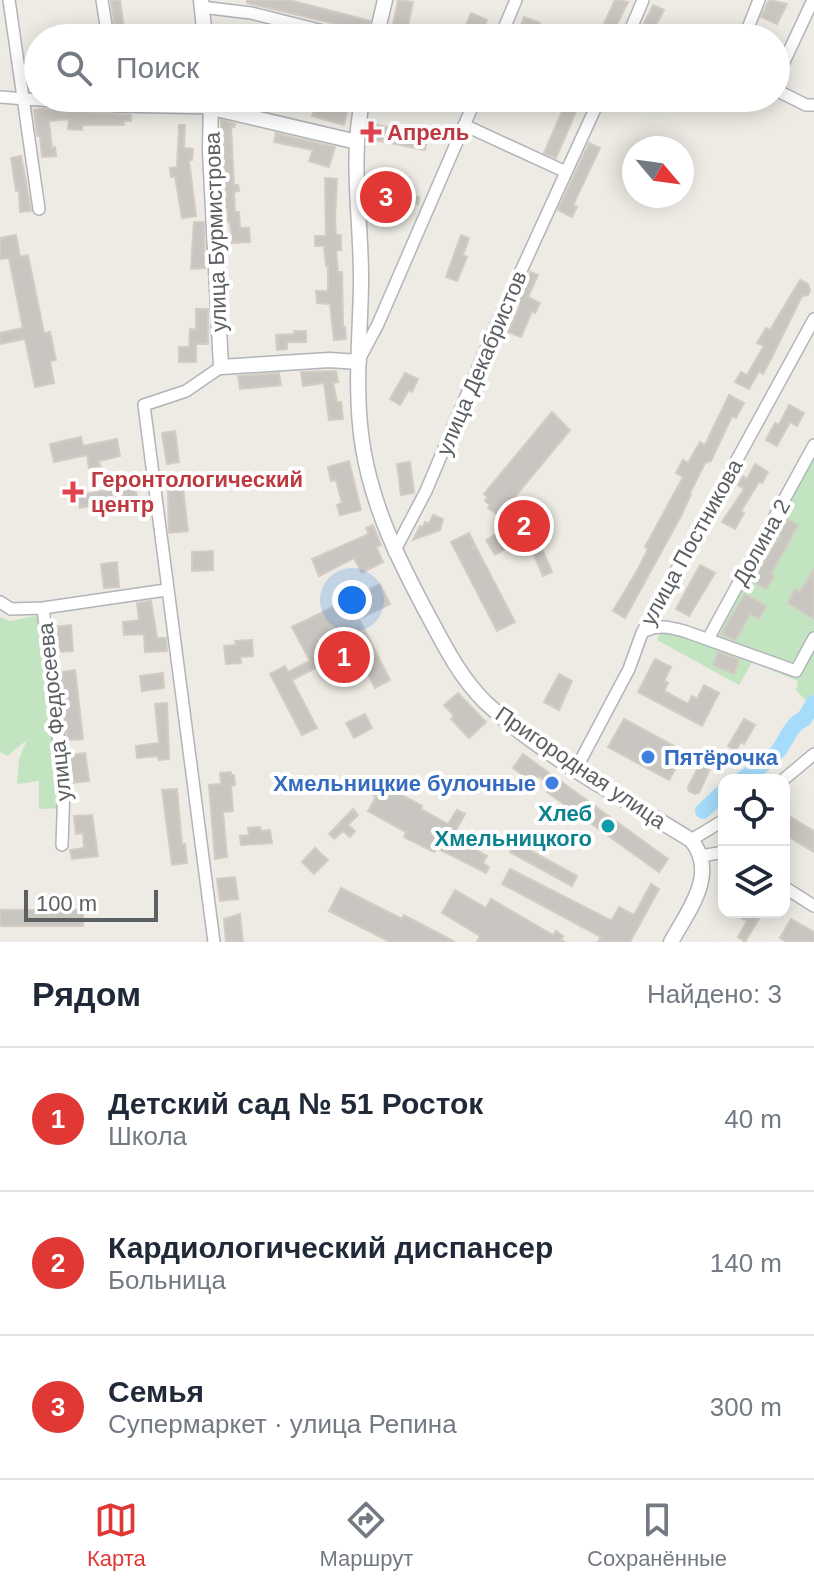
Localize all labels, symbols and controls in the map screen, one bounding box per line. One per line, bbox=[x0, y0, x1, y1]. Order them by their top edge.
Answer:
search box bbox=[24, 24, 790, 112]
icon: search bbox=[52, 46, 96, 90]
text: Поиск bbox=[116, 51, 199, 84]
place label: Апрель bbox=[387, 120, 469, 145]
marker: Апрель bbox=[362, 123, 380, 141]
street label: улица Бурмистрова bbox=[199, 131, 231, 332]
north arrow bbox=[622, 136, 694, 208]
pin: 3 bbox=[360, 167, 412, 227]
street label: улица Декабристов bbox=[431, 267, 532, 459]
street label: улица Постникова bbox=[635, 454, 748, 630]
place label: Геронтологический центр bbox=[91, 467, 303, 517]
marker: Геронтологический центр bbox=[62, 481, 84, 503]
street label: Долина 2 bbox=[728, 495, 795, 590]
pin: 2 bbox=[498, 496, 550, 556]
your location bbox=[332, 580, 372, 620]
street label: улица Федосеева bbox=[33, 621, 76, 802]
pin: 1 bbox=[318, 627, 370, 687]
street label: Пригородная улица bbox=[491, 701, 671, 834]
place label: Пятёрочка bbox=[664, 745, 779, 770]
marker: Пятёрочка bbox=[639, 748, 657, 766]
place label: Хмельницкие булочные bbox=[273, 771, 536, 796]
marker: Хмельницкие булочные bbox=[543, 774, 561, 792]
map controls bbox=[718, 774, 790, 918]
button: locate bbox=[718, 774, 790, 846]
place label: Хлеб Хмельницкого bbox=[435, 801, 592, 851]
marker: Хлеб Хмельницкого bbox=[599, 817, 617, 835]
button: layers bbox=[718, 846, 790, 918]
scale bar bbox=[24, 886, 158, 922]
text: 100 m bbox=[36, 891, 97, 916]
text: Рядом bbox=[32, 975, 141, 1013]
text: Найдено: 3 bbox=[647, 979, 782, 1009]
text: Детский сад № 51 Росток bbox=[108, 1087, 483, 1120]
text: 1 bbox=[51, 1104, 65, 1134]
text: 40 m bbox=[724, 1104, 782, 1134]
text: Школа bbox=[108, 1121, 187, 1151]
text: Кардиологический диспансер bbox=[108, 1231, 553, 1264]
text: 2 bbox=[51, 1248, 65, 1278]
text: 140 m bbox=[710, 1248, 782, 1278]
text: Больница bbox=[108, 1265, 226, 1295]
text: Семья bbox=[108, 1375, 204, 1408]
text: 3 bbox=[51, 1392, 65, 1422]
text: 300 m bbox=[710, 1392, 782, 1422]
text: Супермаркет · улица Репина bbox=[108, 1409, 457, 1439]
tab: Карта bbox=[87, 1498, 146, 1572]
tab: Маршрут bbox=[320, 1498, 413, 1572]
tab: Сохранённые bbox=[587, 1498, 727, 1572]

